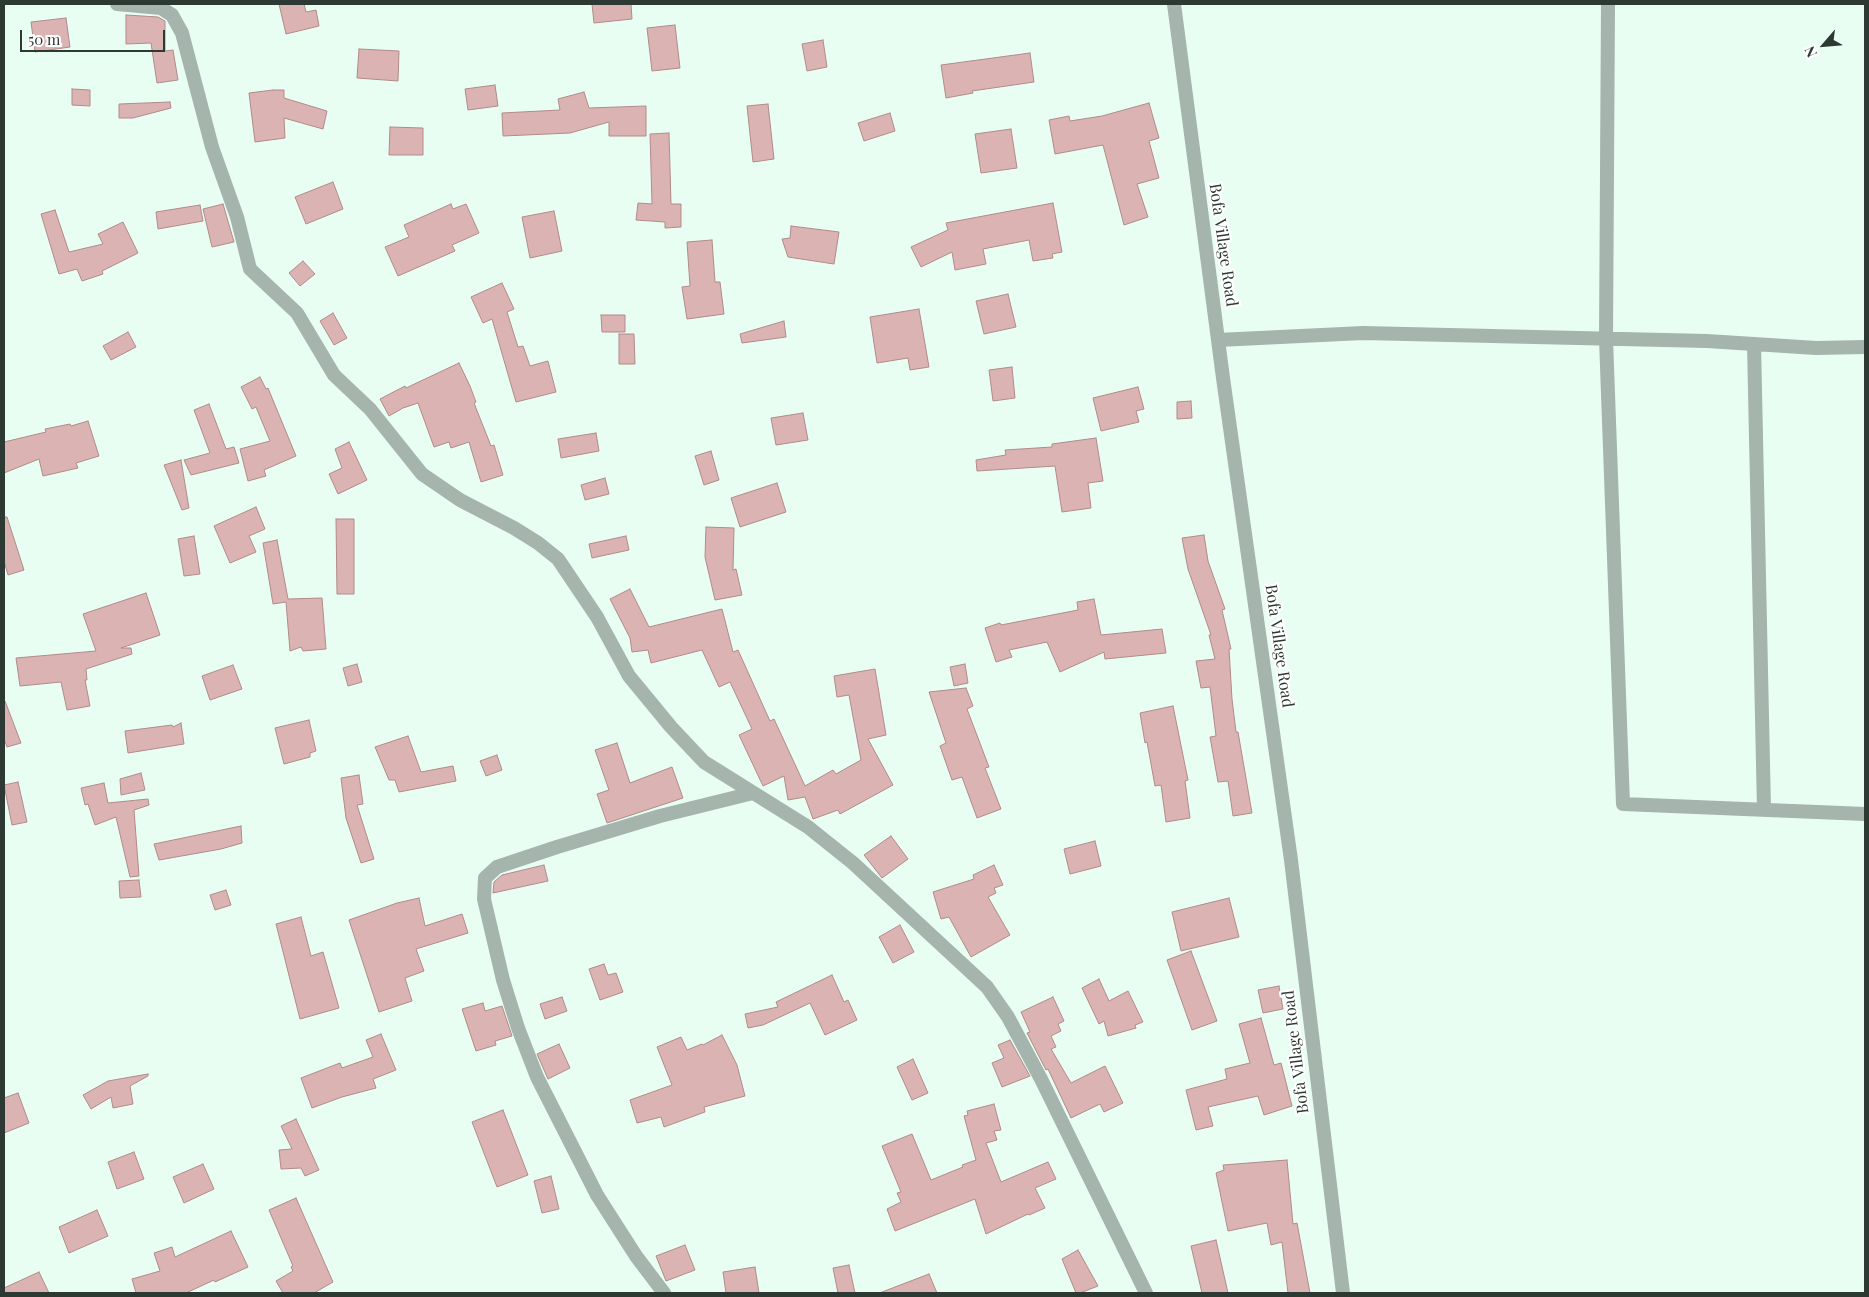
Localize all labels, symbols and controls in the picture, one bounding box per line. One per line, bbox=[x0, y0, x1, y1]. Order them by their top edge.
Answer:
scale bar bbox=[22, 20, 168, 52]
north arrow bbox=[1799, 20, 1849, 70]
text: 50 m bbox=[28, 29, 60, 49]
text: N bbox=[1799, 43, 1821, 61]
street label: Bofa Village Road bbox=[1205, 182, 1241, 308]
street label: Bofa Village Road bbox=[1261, 583, 1297, 709]
street label: Bofa Village Road bbox=[1279, 989, 1313, 1115]

